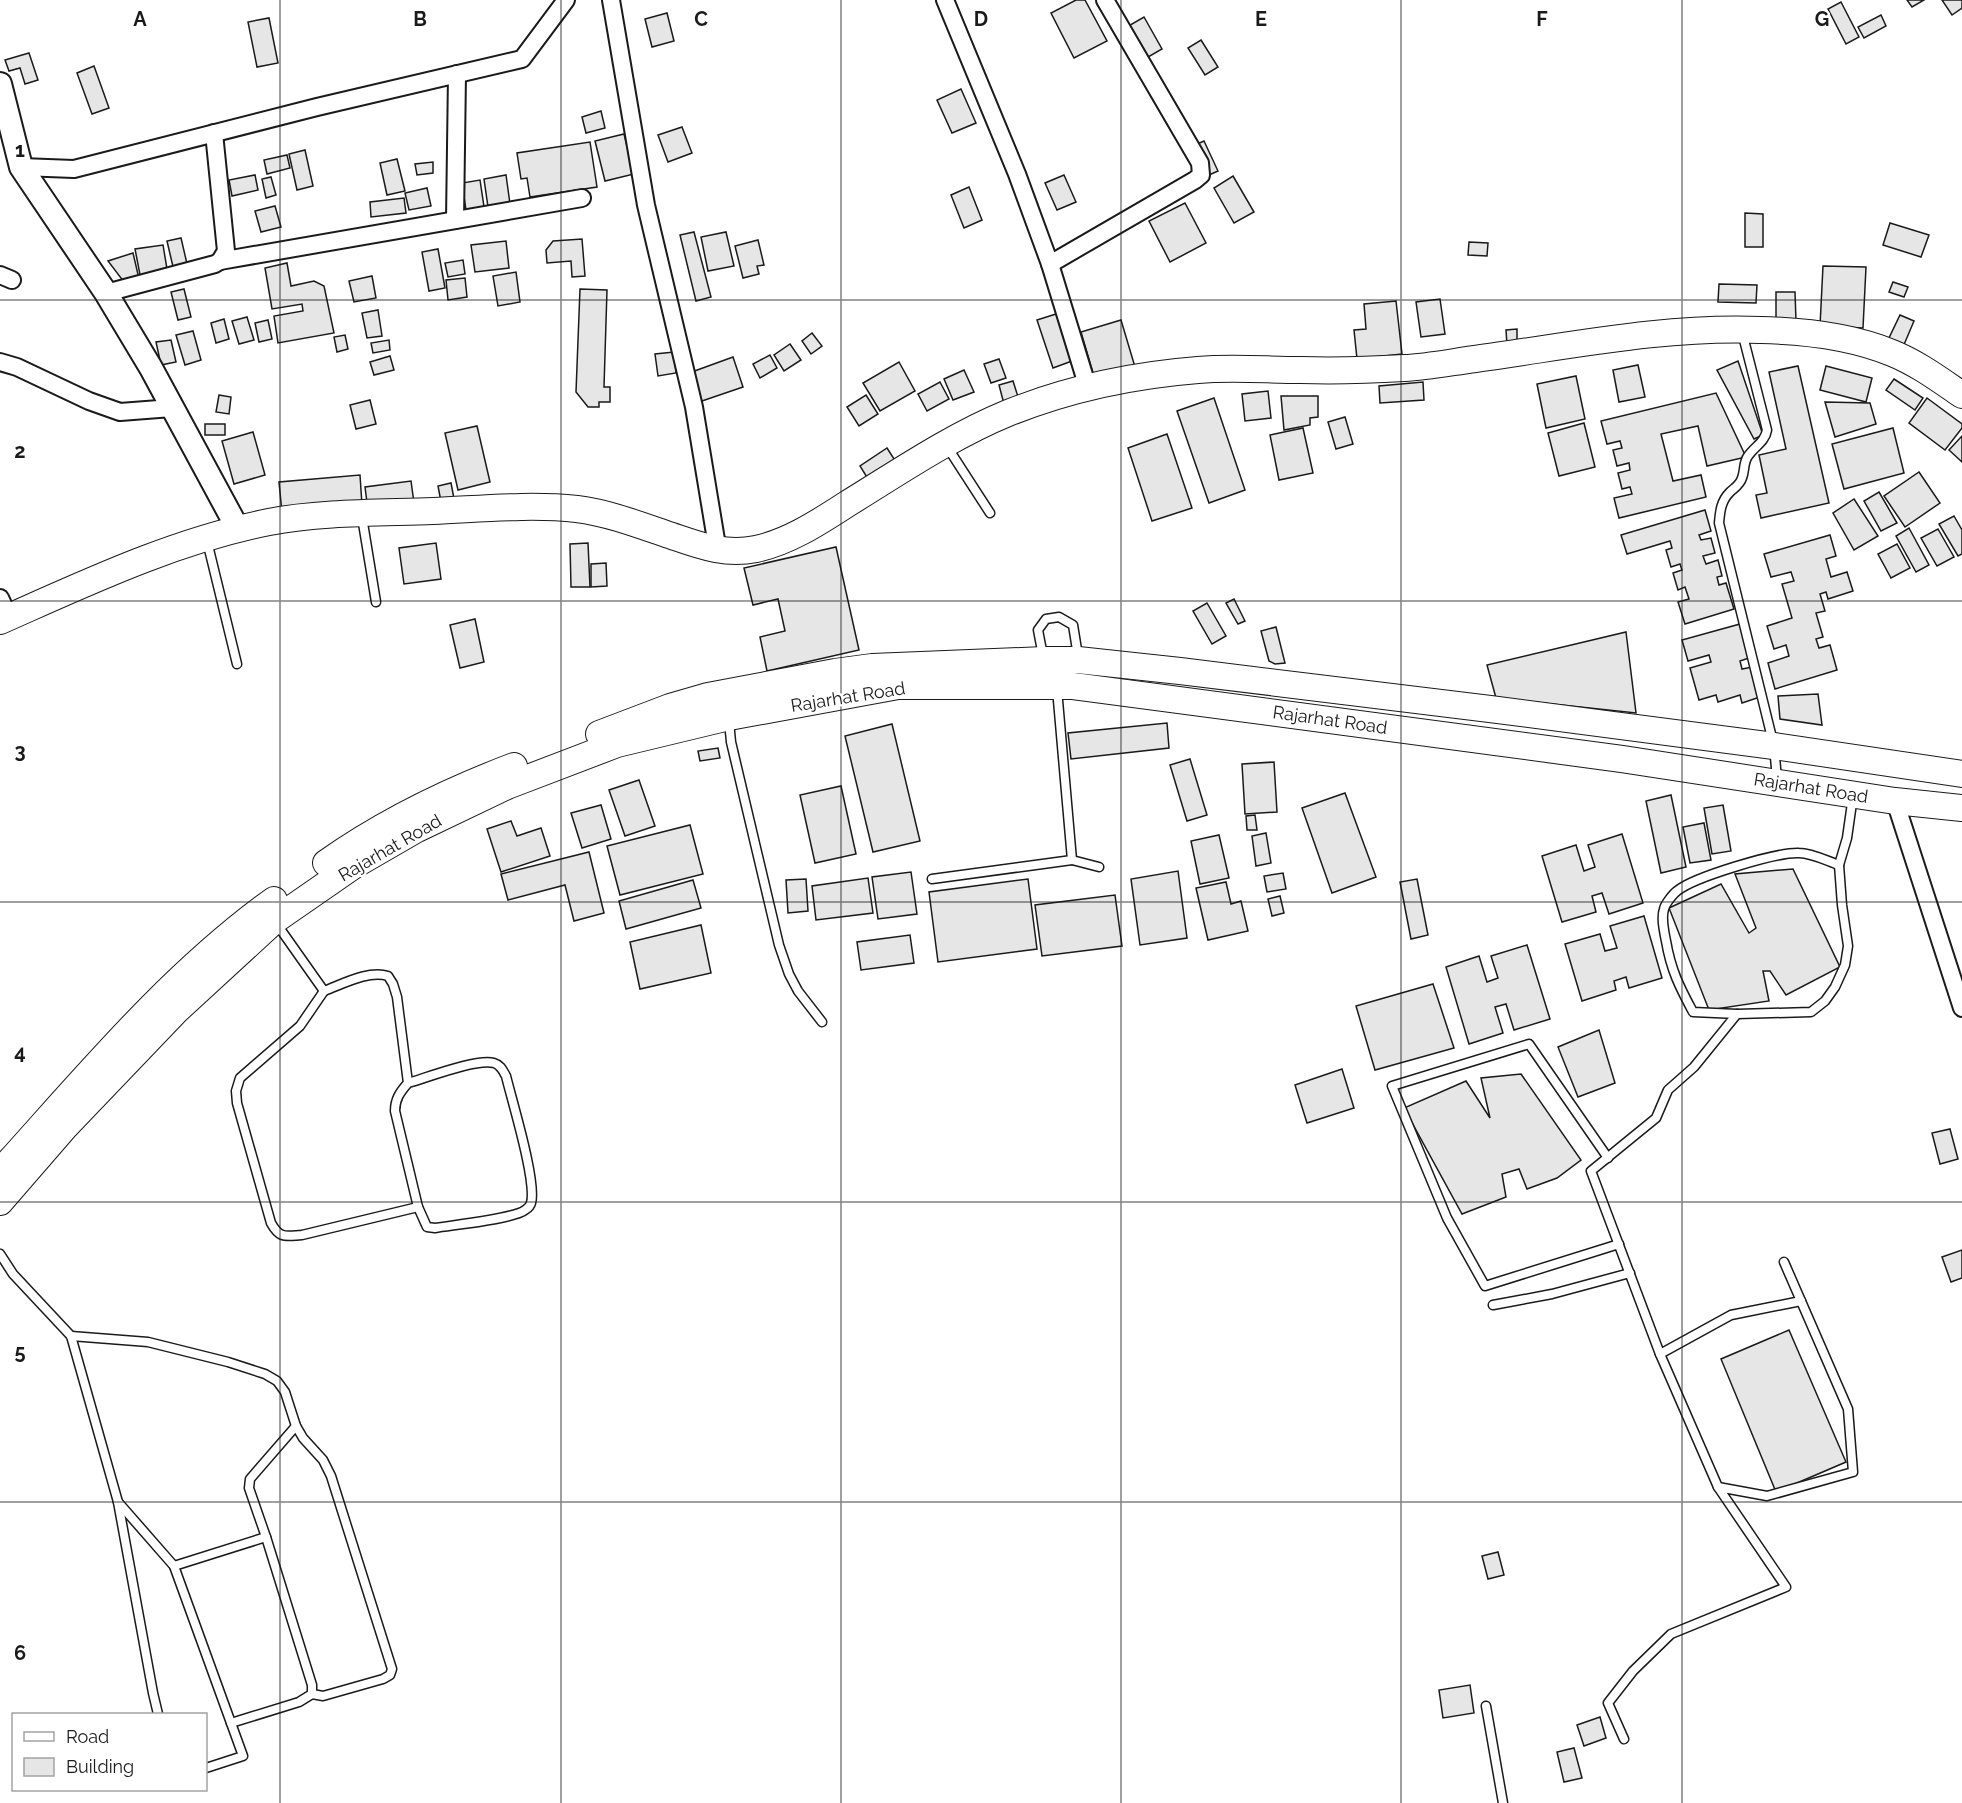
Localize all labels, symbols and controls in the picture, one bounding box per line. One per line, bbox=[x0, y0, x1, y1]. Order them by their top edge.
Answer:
text: A bbox=[133, 7, 147, 31]
text: B bbox=[413, 7, 427, 31]
text: C bbox=[694, 7, 708, 31]
text: D bbox=[974, 7, 988, 31]
text: E bbox=[1255, 7, 1267, 31]
text: F bbox=[1536, 7, 1548, 31]
text: G bbox=[1815, 7, 1829, 31]
text: 1 bbox=[15, 138, 25, 162]
text: 2 bbox=[14, 439, 26, 463]
street label: Rajarhat Road bbox=[789, 677, 907, 716]
street label: Rajarhat Road bbox=[1271, 701, 1389, 738]
text: 3 bbox=[14, 739, 26, 763]
street label: Rajarhat Road bbox=[1752, 768, 1870, 807]
street label: Rajarhat Road bbox=[334, 810, 445, 886]
text: 4 bbox=[14, 1040, 26, 1064]
text: 5 bbox=[14, 1340, 26, 1364]
text: 6 bbox=[14, 1641, 26, 1665]
legend bbox=[12, 1713, 207, 1791]
text: Road bbox=[66, 1726, 109, 1747]
text: Building bbox=[66, 1756, 134, 1777]

